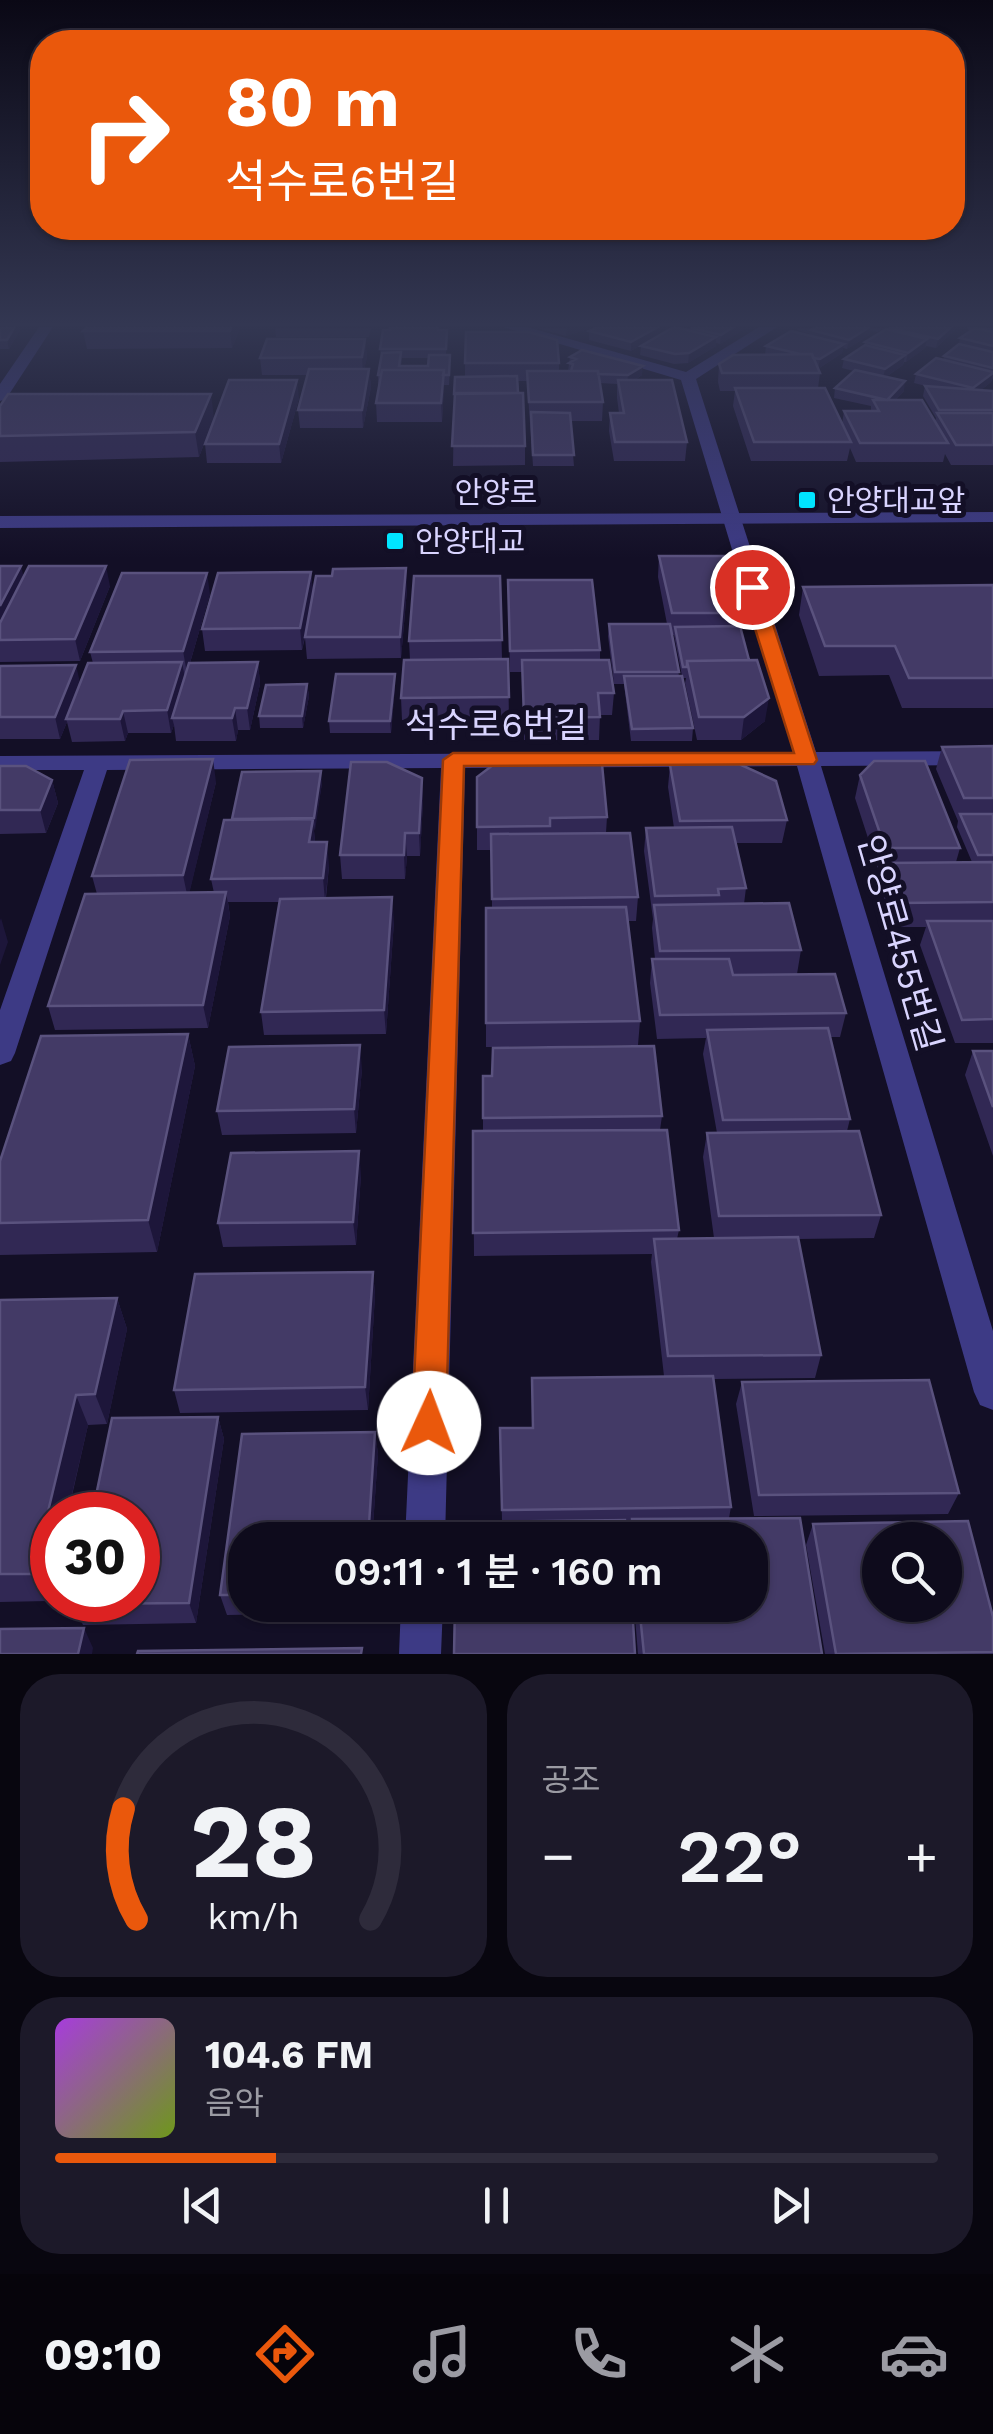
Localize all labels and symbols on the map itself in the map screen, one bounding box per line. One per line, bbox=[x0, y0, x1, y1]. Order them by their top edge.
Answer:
street label: 안양로 bbox=[455, 475, 537, 510]
place label: 안양대교앞 bbox=[827, 483, 965, 518]
marker: 안양대교앞 bbox=[796, 489, 818, 511]
place label: 안양대교 bbox=[415, 524, 525, 559]
marker: 안양대교 bbox=[384, 530, 406, 552]
pin bbox=[710, 545, 795, 630]
street label: 석수로6번길 bbox=[405, 704, 587, 746]
street label: 안양로455번길 bbox=[849, 830, 951, 1056]
position arrow bbox=[377, 1371, 481, 1475]
speed limit sign: 30 bbox=[30, 1492, 160, 1622]

